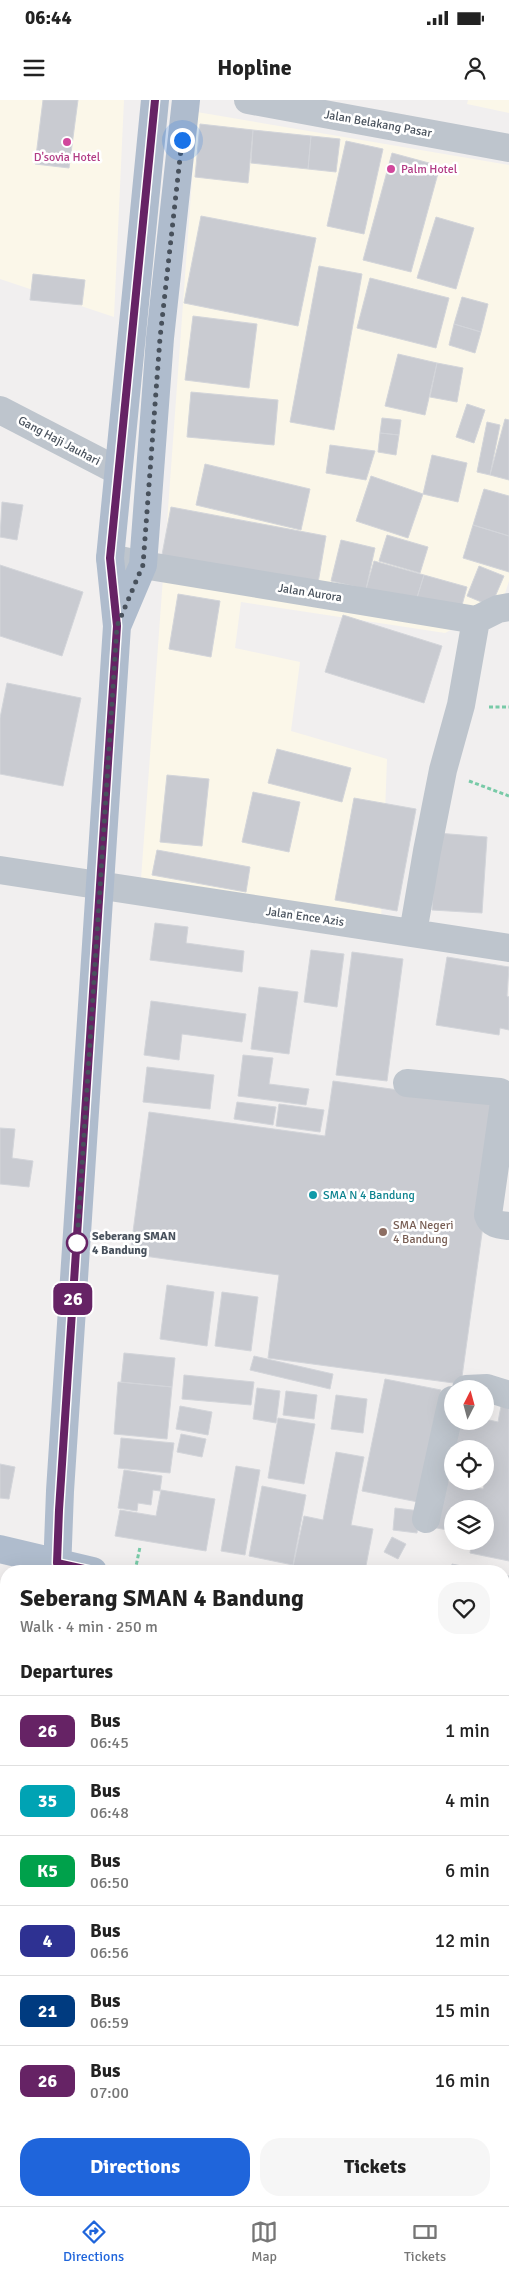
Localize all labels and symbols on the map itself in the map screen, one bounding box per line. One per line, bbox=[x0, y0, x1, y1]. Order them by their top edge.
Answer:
street label: Jalan Belakang Pasar bbox=[323, 107, 433, 141]
your location bbox=[170, 128, 195, 153]
marker: D'sovia Hotel bbox=[61, 136, 73, 148]
place label: D'sovia Hotel bbox=[34, 150, 101, 165]
place label: Palm Hotel bbox=[401, 162, 458, 177]
marker: Palm Hotel bbox=[385, 163, 397, 175]
street label: Gang Haji Jauhari bbox=[15, 413, 103, 469]
street label: Jalan Aurora bbox=[277, 581, 343, 605]
street label: Jalan Ence Azis bbox=[265, 904, 345, 930]
place label: SMA N 4 Bandung bbox=[323, 1188, 415, 1203]
marker: SMA N 4 Bandung bbox=[307, 1189, 319, 1201]
place label: SMA Negeri 4 Bandung bbox=[393, 1218, 454, 1247]
marker: SMA Negeri 4 Bandung bbox=[377, 1226, 389, 1238]
place label: Seberang SMAN 4 Bandung bbox=[92, 1229, 176, 1258]
marker: Seberang SMAN 4 Bandung bbox=[66, 1232, 88, 1254]
line badge: 26 bbox=[50, 1283, 96, 1315]
north arrow bbox=[444, 1380, 494, 1430]

